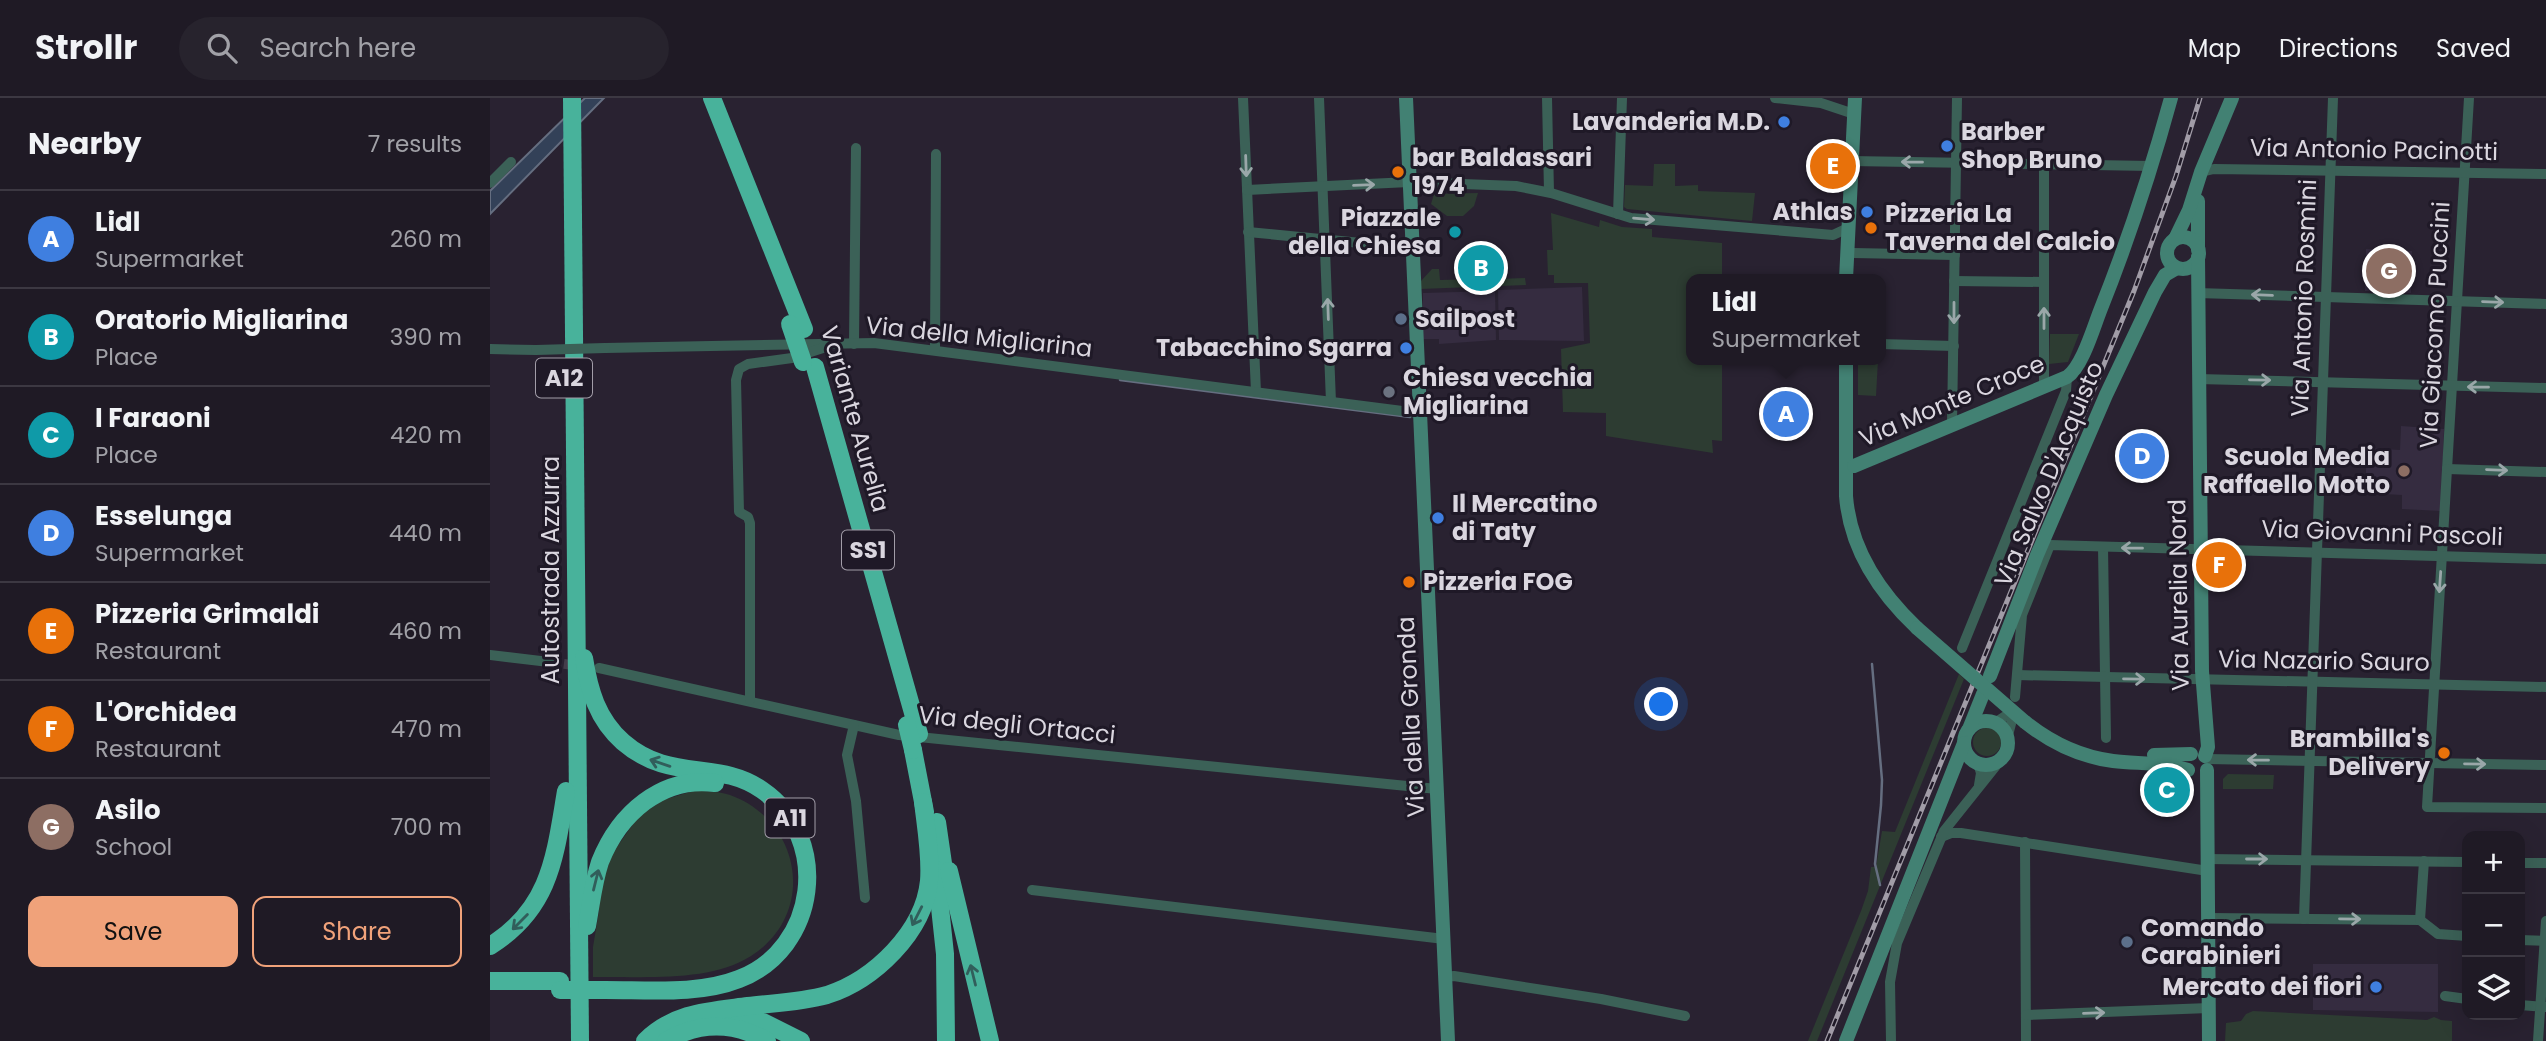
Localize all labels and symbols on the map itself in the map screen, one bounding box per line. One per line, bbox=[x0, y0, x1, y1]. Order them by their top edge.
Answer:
place label: Lavanderia M.D. bbox=[1572, 105, 1770, 138]
marker: Lavanderia M.D. bbox=[1776, 114, 1792, 130]
place label: Barber Shop Bruno bbox=[1961, 115, 2102, 176]
street label: Via Antonio Pacinotti bbox=[2250, 131, 2498, 168]
marker: Barber Shop Bruno bbox=[1939, 138, 1955, 154]
pin: E bbox=[1810, 140, 1856, 192]
place label: bar Baldassari 1974 bbox=[1412, 141, 1592, 202]
one-way arrow bbox=[1239, 154, 1252, 177]
one-way arrow bbox=[1901, 156, 1924, 169]
marker: bar Baldassari 1974 bbox=[1390, 164, 1406, 180]
one-way arrow bbox=[1352, 179, 1375, 192]
street label: Via Antonio Rosmini bbox=[2283, 179, 2324, 417]
place label: Athlas bbox=[1773, 195, 1853, 228]
place label: Pizzeria La Taverna del Calcio bbox=[1885, 197, 2115, 258]
place label: Piazzale della Chiesa bbox=[1288, 201, 1441, 262]
street label: Via Giacomo Puccini bbox=[2412, 201, 2457, 449]
marker: Athlas bbox=[1859, 204, 1875, 220]
one-way arrow bbox=[1632, 213, 1654, 226]
marker: Pizzeria La Taverna del Calcio bbox=[1863, 220, 1879, 236]
marker: Piazzale della Chiesa bbox=[1447, 224, 1463, 240]
pin: B bbox=[1458, 242, 1504, 294]
pin: G bbox=[2366, 245, 2412, 297]
one-way arrow bbox=[2251, 289, 2274, 302]
one-way arrow bbox=[2481, 295, 2504, 309]
one-way arrow bbox=[1321, 298, 1334, 321]
one-way arrow bbox=[1947, 301, 1961, 324]
place label: Sailpost bbox=[1415, 302, 1515, 335]
one-way arrow bbox=[2037, 307, 2051, 330]
street label: Via della Migliarina bbox=[864, 308, 1094, 365]
marker: Sailpost bbox=[1393, 311, 1409, 327]
street label: Variante Aurelia bbox=[813, 322, 898, 516]
place label: Tabacchino Sgarra bbox=[1156, 331, 1392, 364]
marker: Tabacchino Sgarra bbox=[1398, 340, 1414, 356]
street label: Via Monte Croce bbox=[1854, 347, 2050, 455]
street label: Via Salvo D'Acquisto bbox=[1986, 356, 2111, 592]
road number: A12 bbox=[536, 358, 592, 398]
place label: Chiesa vecchia Migliarina bbox=[1403, 361, 1593, 422]
one-way arrow bbox=[2249, 374, 2272, 387]
one-way arrow bbox=[2467, 380, 2490, 393]
marker: Chiesa vecchia Migliarina bbox=[1381, 384, 1397, 400]
pin: A bbox=[1763, 388, 1809, 440]
pin: D bbox=[2119, 430, 2165, 482]
place label: Scuola Media Raffaello Motto bbox=[2203, 440, 2390, 501]
street label: Autostrada Azzurra bbox=[534, 456, 567, 684]
marker: Scuola Media Raffaello Motto bbox=[2396, 463, 2412, 479]
one-way arrow bbox=[2485, 464, 2508, 477]
place label: Il Mercatino di Taty bbox=[1452, 487, 1597, 548]
street label: Via Aurelia Nord bbox=[2160, 499, 2197, 691]
marker: Il Mercatino di Taty bbox=[1430, 510, 1446, 526]
street label: Via Giovanni Pascoli bbox=[2261, 512, 2503, 553]
road number: SS1 bbox=[842, 530, 894, 570]
pin: F bbox=[2196, 539, 2242, 591]
one-way arrow bbox=[2121, 541, 2144, 554]
place label: Pizzeria FOG bbox=[1423, 565, 1573, 598]
one-way arrow bbox=[2434, 570, 2447, 593]
marker: Pizzeria FOG bbox=[1401, 574, 1417, 590]
street label: Via della Gronda bbox=[1389, 616, 1432, 818]
street label: Via Nazario Sauro bbox=[2218, 642, 2430, 679]
one-way arrow bbox=[2122, 672, 2145, 685]
your location bbox=[1644, 687, 1678, 721]
street label: Via degli Ortacci bbox=[917, 698, 1117, 751]
place label: Brambilla's Delivery bbox=[2290, 722, 2431, 783]
marker: Brambilla's Delivery bbox=[2436, 745, 2452, 761]
one-way arrow bbox=[2247, 753, 2270, 767]
one-way arrow bbox=[650, 756, 672, 769]
one-way arrow bbox=[2464, 757, 2487, 771]
pin: C bbox=[2144, 764, 2190, 816]
road number: A11 bbox=[766, 798, 814, 838]
one-way arrow bbox=[2245, 852, 2268, 866]
one-way arrow bbox=[589, 869, 603, 892]
one-way arrow bbox=[910, 905, 923, 926]
place label: Comando Carabinieri bbox=[2141, 911, 2281, 972]
one-way arrow bbox=[511, 913, 528, 930]
one-way arrow bbox=[2338, 913, 2361, 926]
marker: Comando Carabinieri bbox=[2119, 934, 2135, 950]
one-way arrow bbox=[966, 964, 979, 987]
place label: Mercato dei fiori bbox=[2162, 970, 2362, 1003]
marker: Mercato dei fiori bbox=[2368, 979, 2384, 995]
one-way arrow bbox=[2082, 1006, 2105, 1019]

